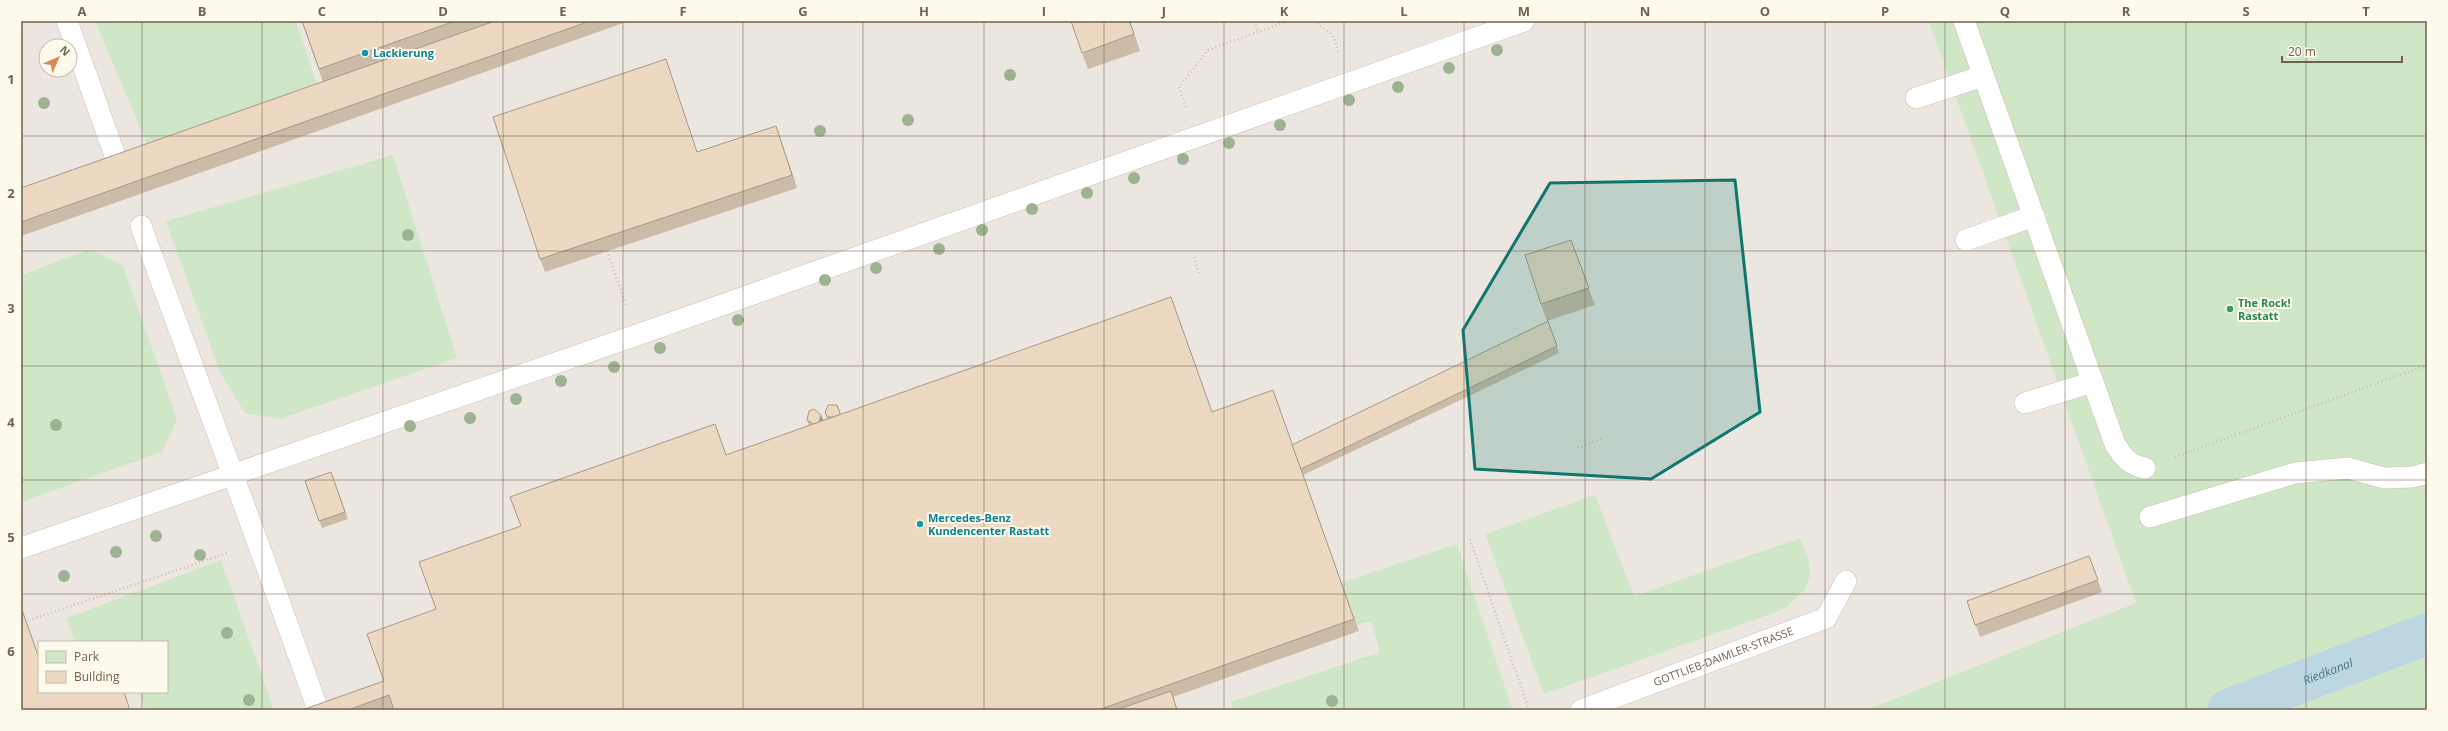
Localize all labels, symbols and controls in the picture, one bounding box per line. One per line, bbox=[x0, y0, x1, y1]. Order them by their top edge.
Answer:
text: A bbox=[78, 2, 87, 20]
text: B bbox=[198, 2, 207, 20]
text: C bbox=[318, 2, 326, 20]
text: D bbox=[438, 2, 448, 20]
text: E bbox=[559, 2, 567, 20]
text: F bbox=[679, 2, 687, 20]
text: G bbox=[798, 2, 808, 20]
text: H bbox=[919, 2, 929, 20]
text: I bbox=[1042, 2, 1046, 20]
text: J bbox=[1161, 2, 1166, 20]
text: K bbox=[1280, 2, 1289, 20]
text: L bbox=[1400, 2, 1408, 20]
text: M bbox=[1518, 2, 1530, 20]
text: N bbox=[1640, 2, 1650, 20]
text: O bbox=[1760, 2, 1770, 20]
text: P bbox=[1881, 2, 1889, 20]
text: Q bbox=[2000, 2, 2010, 20]
text: R bbox=[2122, 2, 2131, 20]
text: S bbox=[2242, 2, 2250, 20]
text: T bbox=[2362, 2, 2370, 20]
north arrow bbox=[38, 38, 78, 78]
scale bar bbox=[2282, 38, 2402, 64]
text: N bbox=[57, 42, 74, 59]
text: 20 m bbox=[2288, 43, 2316, 60]
place label: Lackierung bbox=[373, 45, 435, 60]
marker: Lackierung bbox=[360, 48, 370, 58]
text: 1 bbox=[7, 70, 15, 88]
text: 2 bbox=[7, 184, 15, 202]
place label: The Rock! Rastatt bbox=[2238, 295, 2291, 323]
text: 3 bbox=[7, 299, 15, 317]
marker: The Rock! Rastatt bbox=[2225, 304, 2235, 314]
text: 4 bbox=[7, 413, 15, 431]
place label: Mercedes-Benz Kundencenter Rastatt bbox=[928, 510, 1050, 538]
marker: Mercedes-Benz Kundencenter Rastatt bbox=[915, 519, 925, 529]
text: 5 bbox=[7, 528, 15, 546]
street label: GOTTLIEB-DAIMLER-STRASSE bbox=[1651, 623, 1795, 689]
legend bbox=[38, 641, 168, 693]
text: 6 bbox=[7, 642, 15, 660]
text: Park bbox=[74, 648, 100, 665]
water label: Riedkanal bbox=[2300, 654, 2356, 689]
text: Building bbox=[74, 668, 120, 685]

